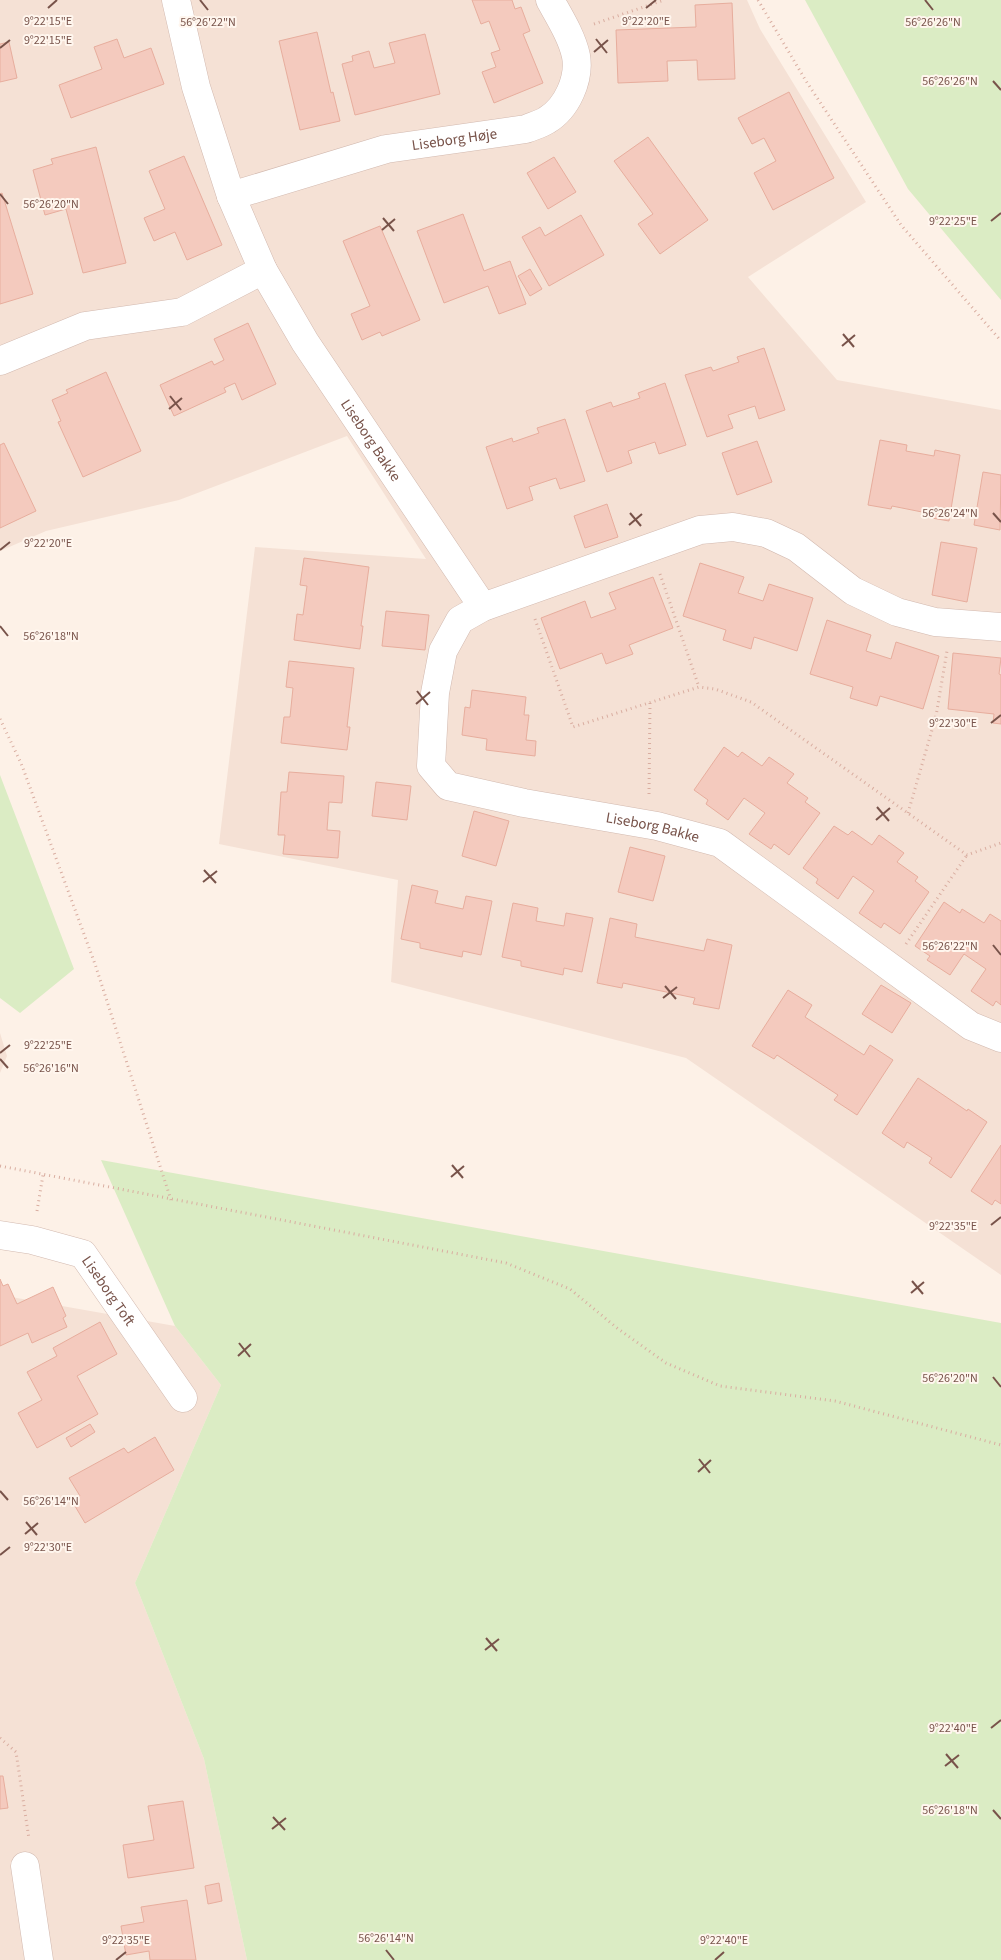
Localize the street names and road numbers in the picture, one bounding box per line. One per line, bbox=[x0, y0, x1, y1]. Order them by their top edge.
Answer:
street label: Liseborg Høje bbox=[410, 123, 498, 156]
street label: Liseborg Bakke bbox=[335, 395, 406, 486]
street label: Liseborg Bakke bbox=[604, 807, 702, 848]
street label: Liseborg Toft bbox=[76, 1252, 140, 1330]

